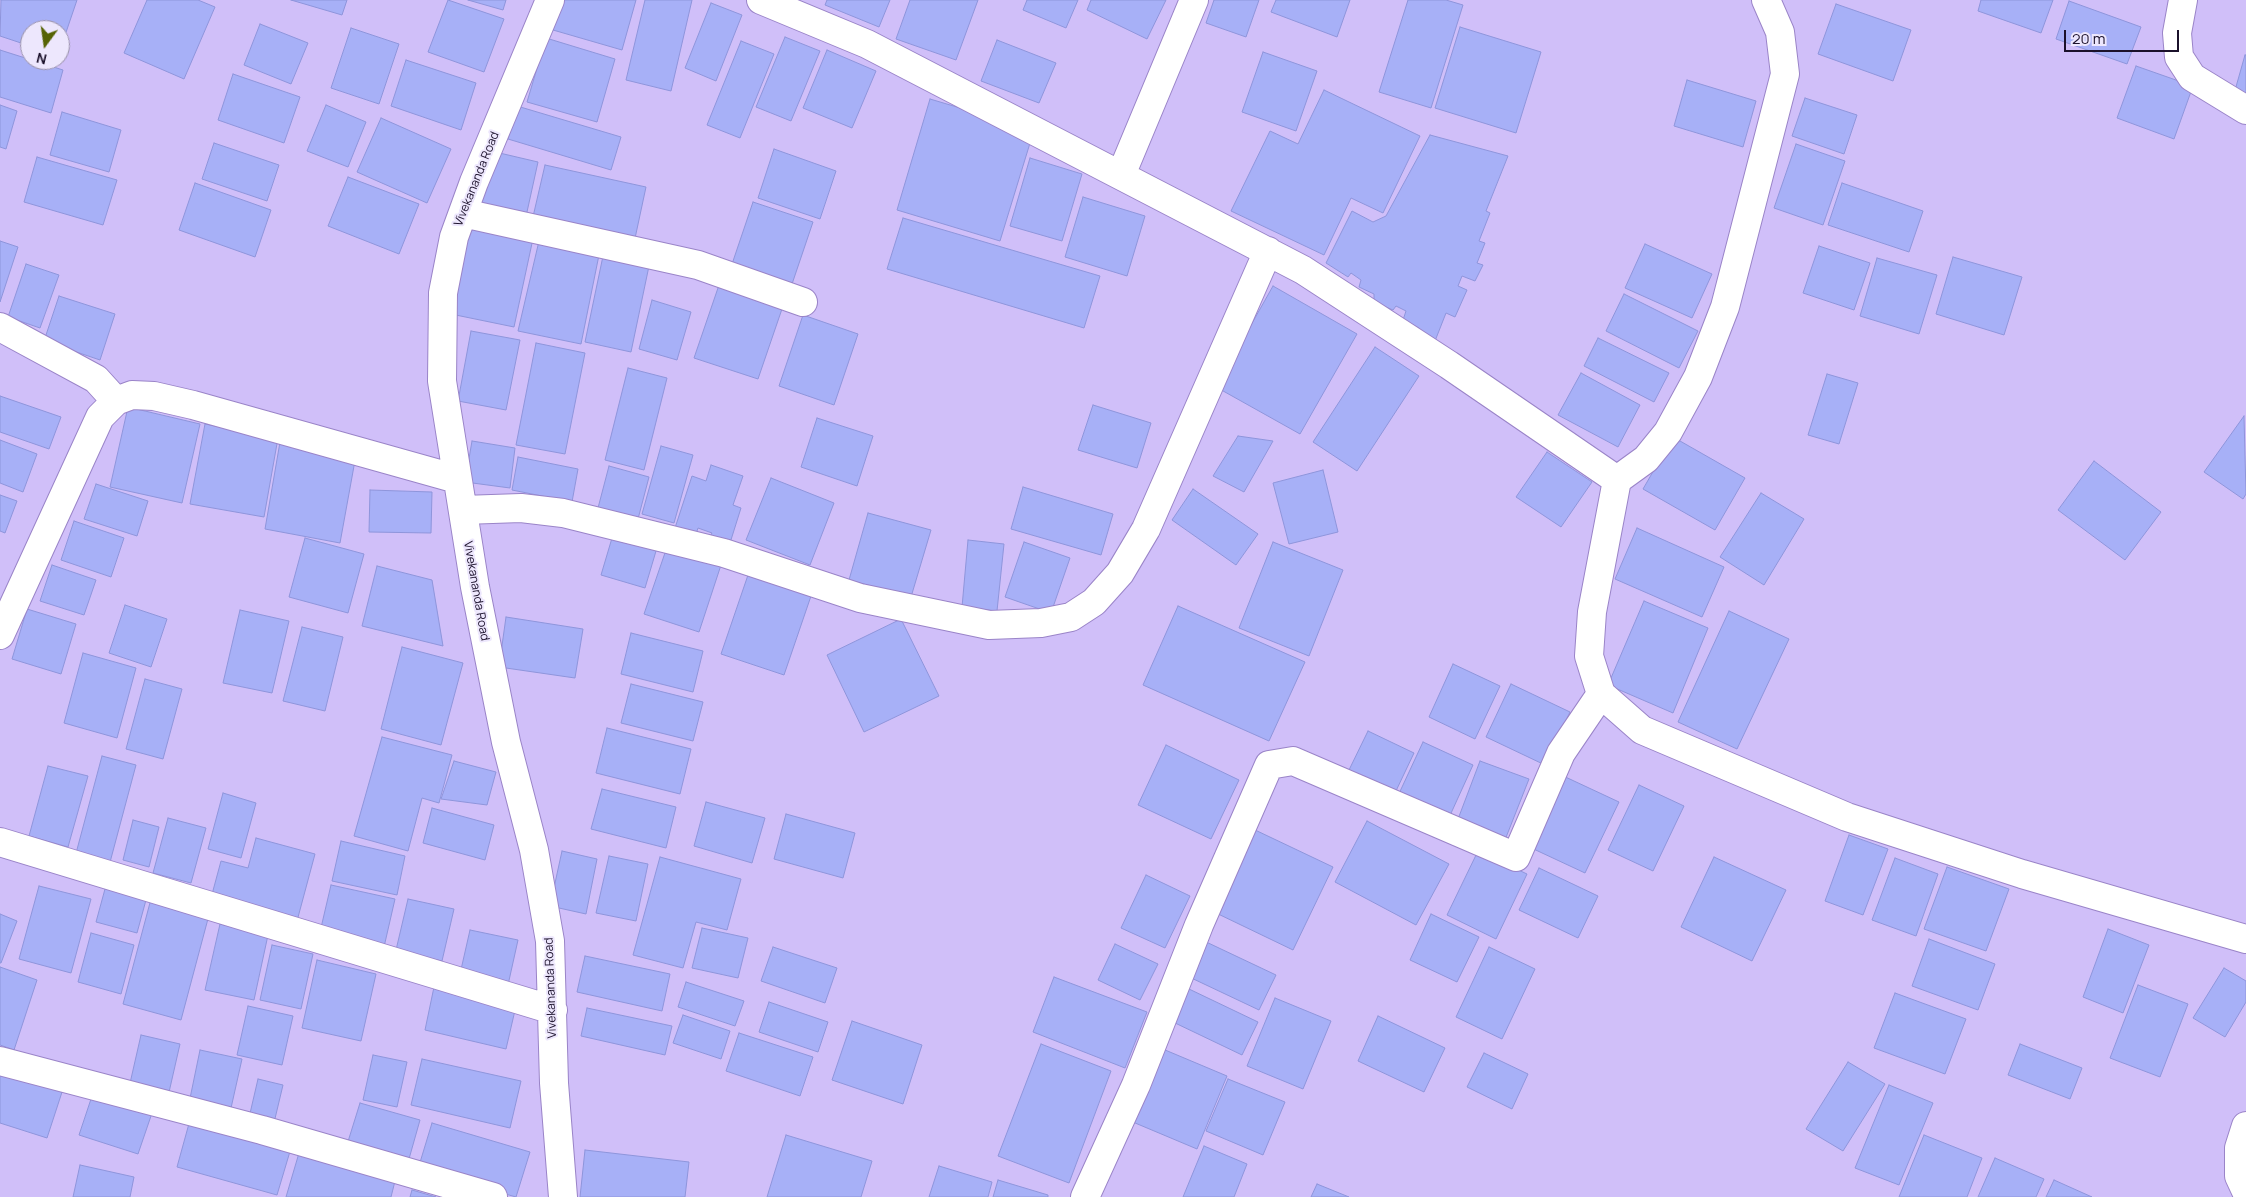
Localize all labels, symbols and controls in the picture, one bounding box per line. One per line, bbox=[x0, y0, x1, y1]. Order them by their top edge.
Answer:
north arrow bbox=[20, 20, 70, 70]
scale bar bbox=[2066, 20, 2181, 52]
text: 20 m bbox=[2072, 28, 2105, 49]
text: N bbox=[34, 49, 49, 70]
street label: Vivekananda Road bbox=[451, 130, 503, 228]
street label: Vivekananda Road bbox=[460, 540, 492, 642]
street label: Vivekananda Road bbox=[542, 937, 560, 1039]

